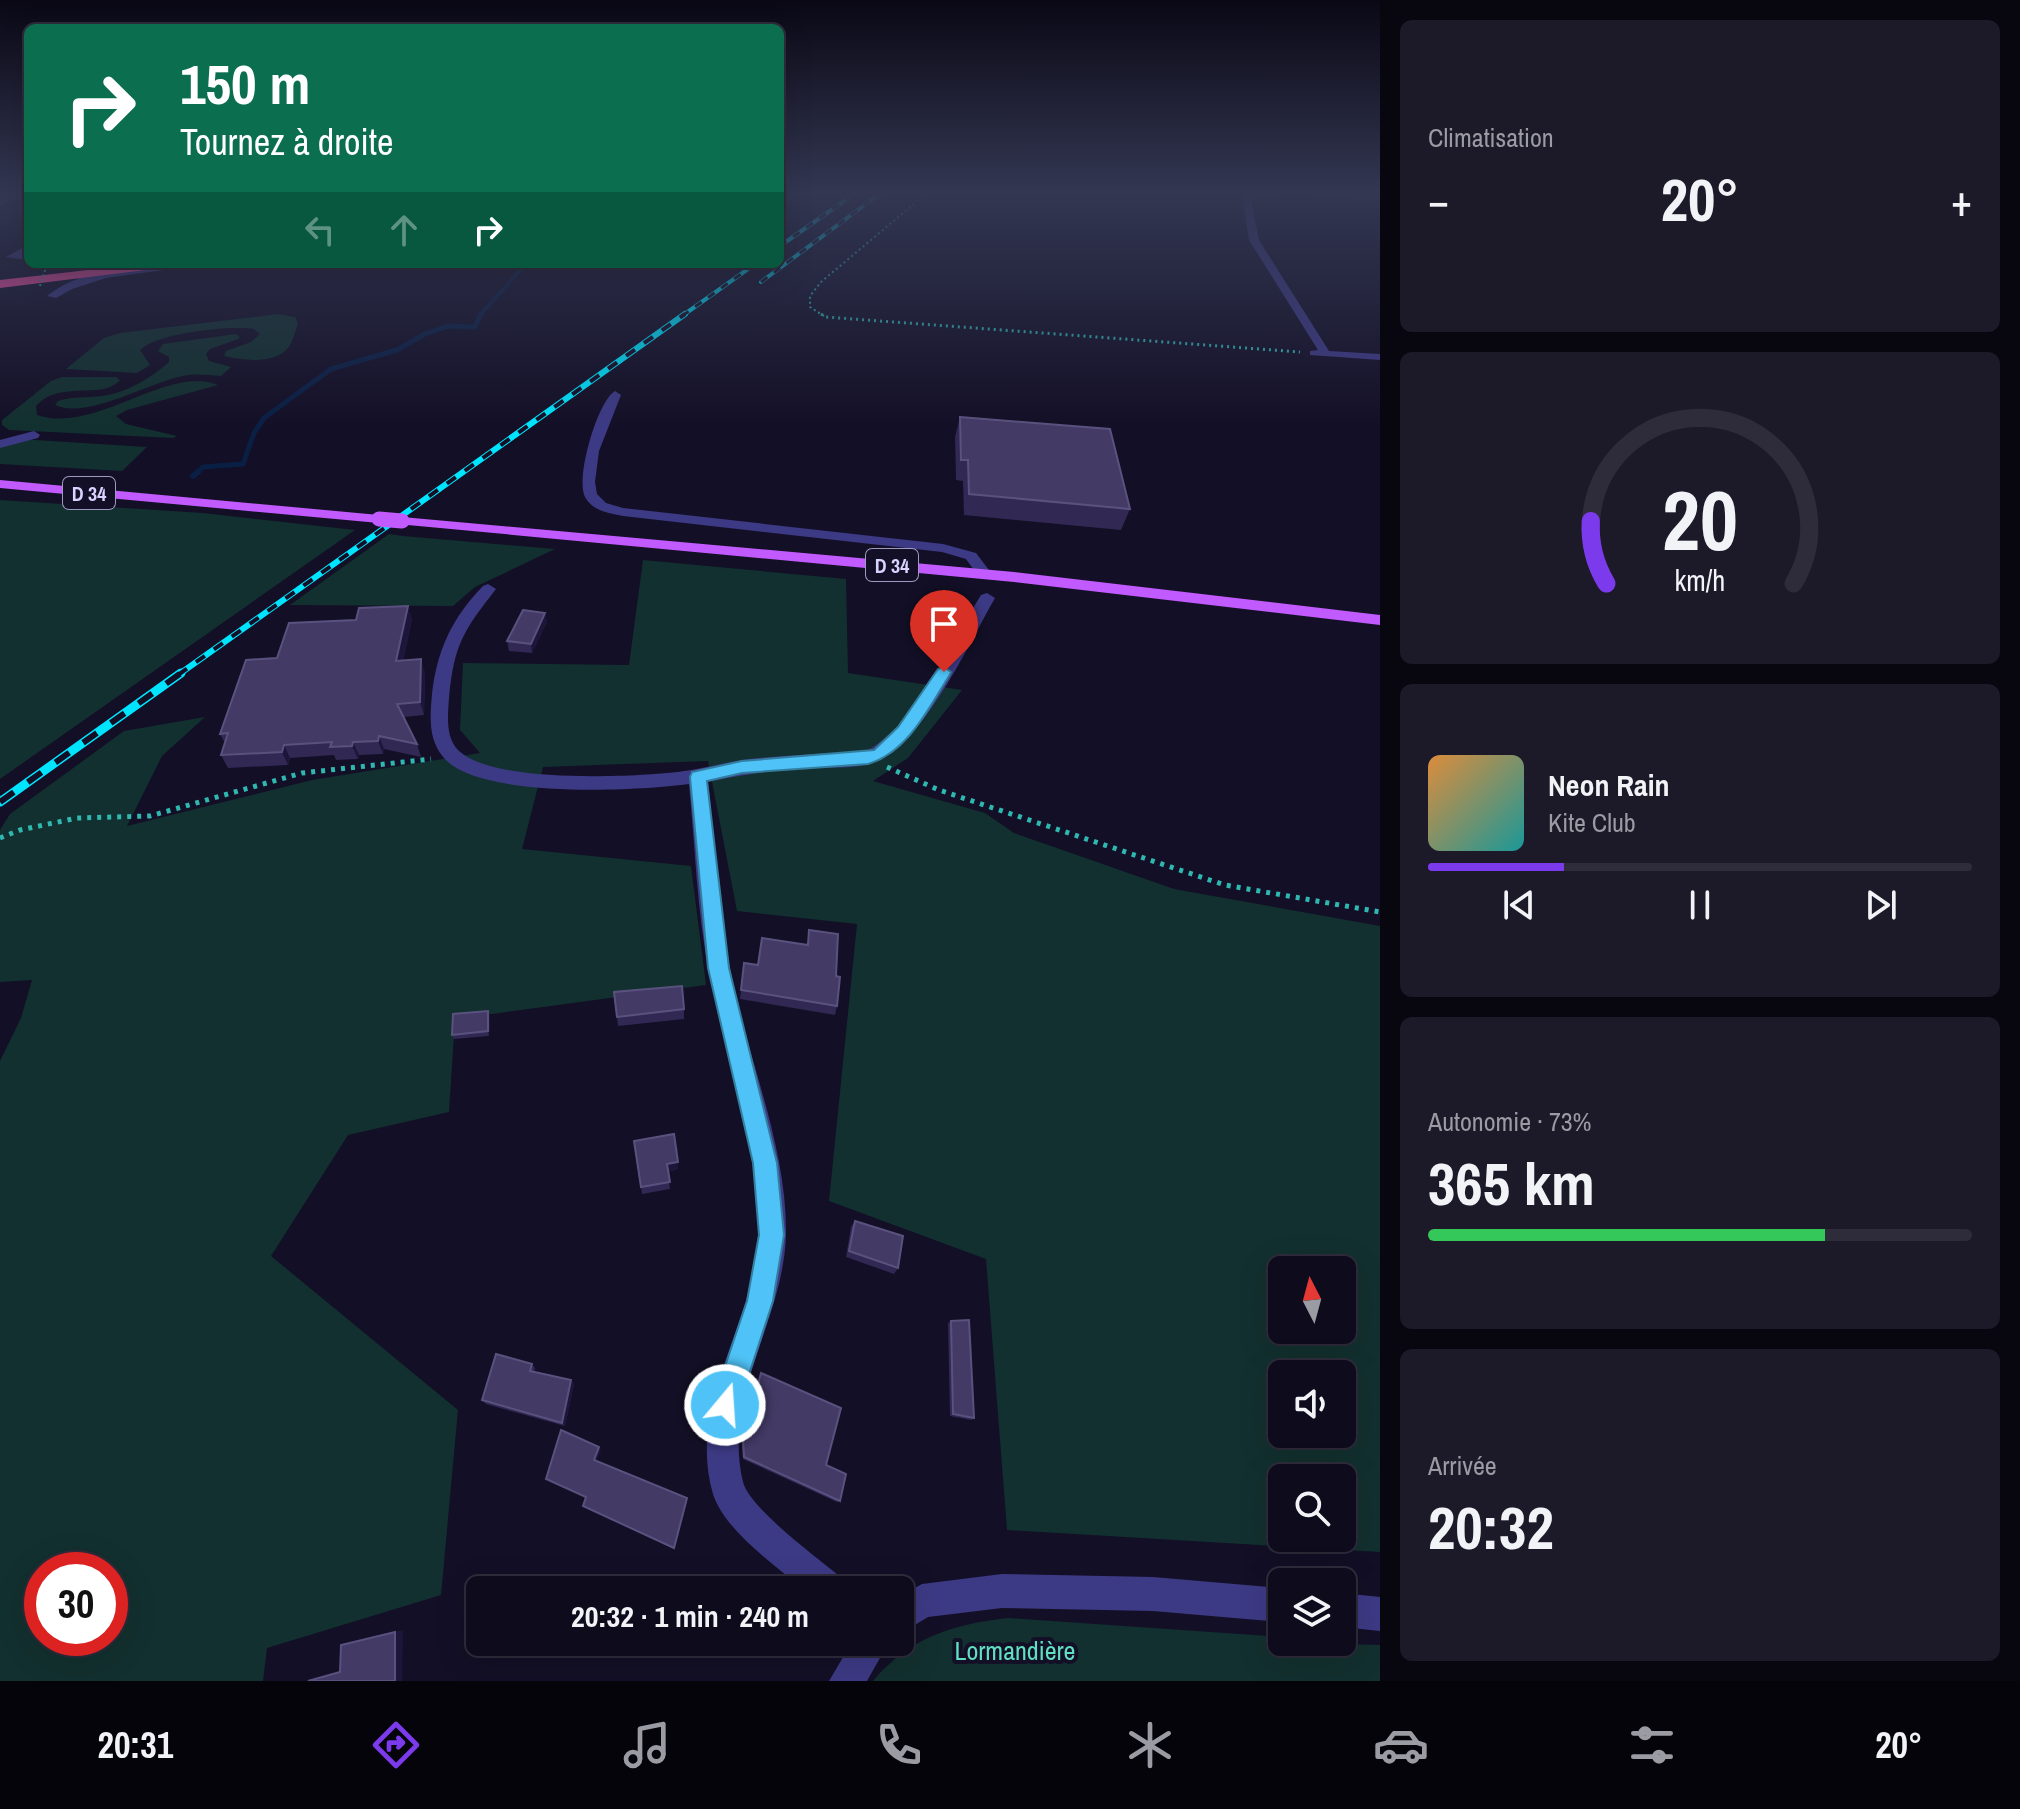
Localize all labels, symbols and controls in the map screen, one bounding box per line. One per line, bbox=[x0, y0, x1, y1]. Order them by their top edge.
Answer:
text: 150 m bbox=[180, 46, 310, 121]
icon: right bbox=[48, 56, 152, 160]
text: Tournez à droite bbox=[180, 118, 393, 166]
text: Climatisation bbox=[1428, 120, 1554, 155]
text: 20° bbox=[1661, 159, 1739, 240]
text: − bbox=[1428, 170, 1449, 230]
text: + bbox=[1951, 170, 1972, 230]
icon: left bbox=[298, 208, 342, 252]
icon: ahead bbox=[382, 208, 426, 252]
icon: right bbox=[466, 208, 510, 252]
text: 20 bbox=[1662, 464, 1738, 576]
road number: D 34 bbox=[63, 477, 115, 509]
road number: D 34 bbox=[866, 549, 918, 581]
text: km/h bbox=[1675, 561, 1725, 600]
pin bbox=[910, 590, 978, 672]
icon: arrive bbox=[922, 602, 966, 646]
text: Neon Rain bbox=[1548, 765, 1670, 805]
text: Kite Club bbox=[1548, 805, 1636, 840]
icon: previous bbox=[1497, 883, 1541, 927]
icon: pause bbox=[1678, 883, 1722, 927]
icon: next bbox=[1859, 883, 1903, 927]
text: Autonomie · 73% bbox=[1428, 1104, 1592, 1139]
text: 365 km bbox=[1428, 1143, 1595, 1224]
north arrow bbox=[1268, 1256, 1356, 1344]
map controls bbox=[1268, 1256, 1356, 1656]
button: sound bbox=[1268, 1360, 1356, 1448]
position arrow bbox=[683, 1363, 767, 1447]
text: Arrivée bbox=[1428, 1448, 1497, 1483]
button: search bbox=[1268, 1464, 1356, 1552]
text: 20:32 bbox=[1428, 1487, 1554, 1568]
speed limit sign: 30 bbox=[24, 1552, 128, 1656]
button: layers bbox=[1268, 1568, 1356, 1656]
text: 20:32 · 1 min · 240 m bbox=[571, 1596, 809, 1636]
park label: Lormandière bbox=[955, 1633, 1075, 1668]
icon: directions bbox=[368, 1717, 424, 1773]
icon: music bbox=[619, 1717, 675, 1773]
icon: phone bbox=[871, 1717, 927, 1773]
icon: climate bbox=[1122, 1717, 1178, 1773]
icon: car bbox=[1373, 1717, 1429, 1773]
icon: filters bbox=[1624, 1717, 1680, 1773]
text: 20:31 bbox=[98, 1721, 173, 1769]
text: 20° bbox=[1875, 1721, 1922, 1769]

